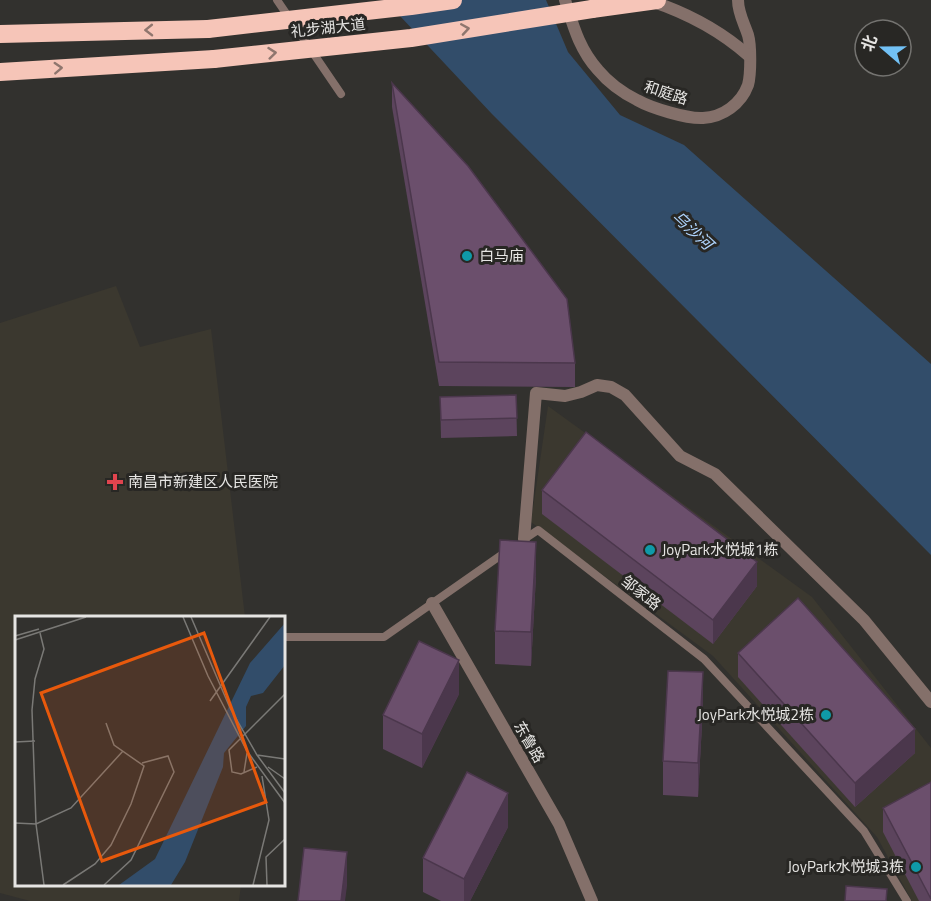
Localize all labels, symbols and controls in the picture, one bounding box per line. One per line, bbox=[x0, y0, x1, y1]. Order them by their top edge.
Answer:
street label: 礼步湖大道 bbox=[289, 12, 366, 43]
north arrow bbox=[853, 18, 913, 78]
one-way arrow bbox=[145, 24, 154, 37]
one-way arrow bbox=[461, 24, 470, 36]
text: 北 bbox=[855, 31, 883, 54]
one-way arrow bbox=[267, 47, 276, 60]
one-way arrow bbox=[54, 62, 63, 75]
street label: 和庭路 bbox=[641, 75, 691, 110]
water label: 乌沙河 bbox=[667, 205, 721, 257]
place label: 白马庙 bbox=[479, 244, 524, 267]
marker: 白马庙 bbox=[460, 249, 474, 263]
place label: 南昌市新建区人民医院 bbox=[128, 470, 278, 493]
marker: 南昌市新建区人民医院 bbox=[106, 473, 124, 491]
place label: JoyPark水悦城1栋 bbox=[662, 538, 778, 561]
marker: JoyPark水悦城1栋 bbox=[643, 543, 657, 557]
street label: 邹家路 bbox=[616, 570, 666, 616]
inset map bbox=[15, 616, 285, 886]
place label: JoyPark水悦城2栋 bbox=[698, 703, 814, 726]
marker: JoyPark水悦城2栋 bbox=[819, 708, 833, 722]
street label: 东鲁路 bbox=[508, 717, 551, 767]
place label: JoyPark水悦城3栋 bbox=[788, 855, 904, 878]
marker: JoyPark水悦城3栋 bbox=[909, 860, 923, 874]

